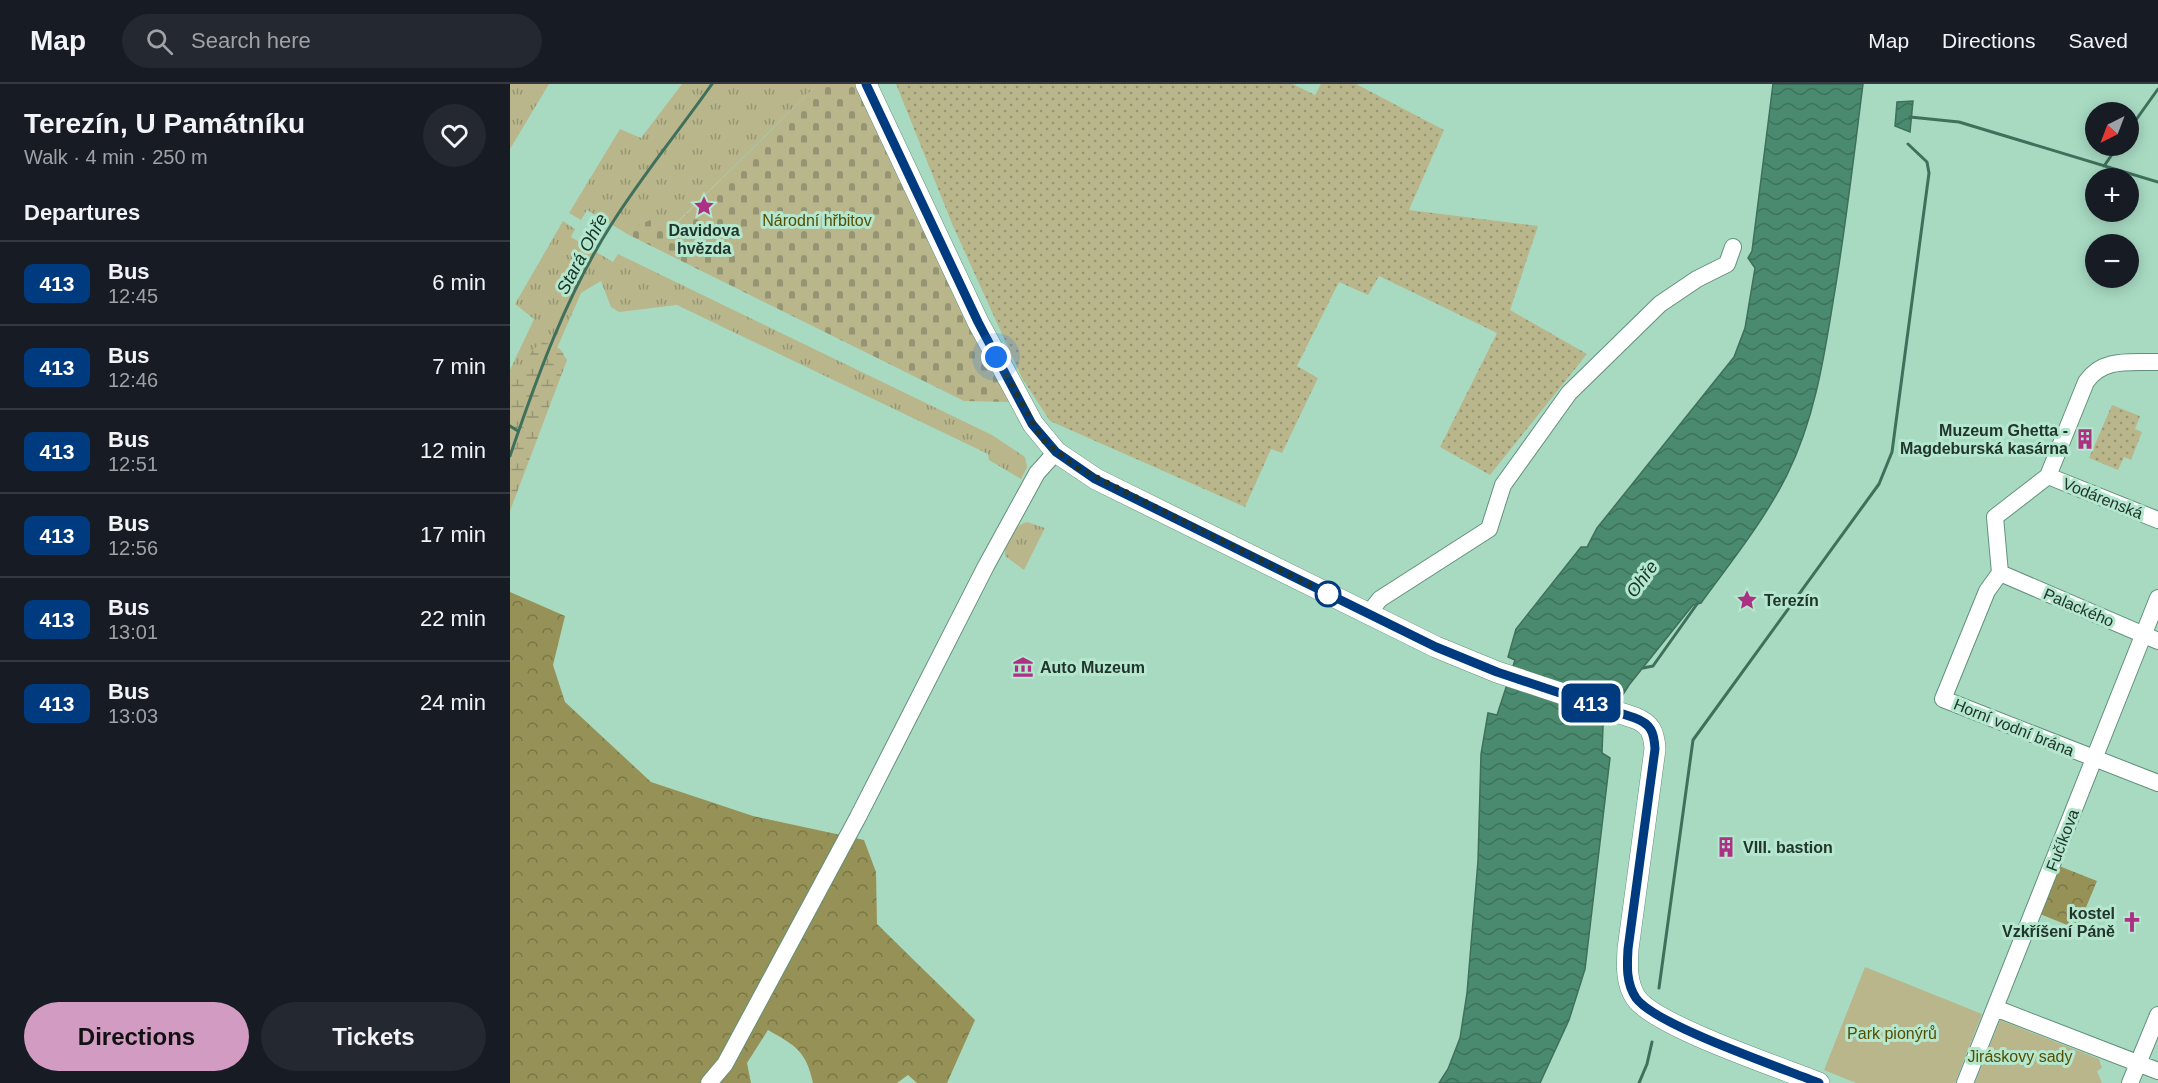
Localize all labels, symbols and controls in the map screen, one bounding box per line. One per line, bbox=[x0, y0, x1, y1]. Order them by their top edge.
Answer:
search box bbox=[122, 14, 542, 68]
text: Map bbox=[30, 25, 86, 56]
icon: search bbox=[143, 25, 176, 58]
text: Search here bbox=[191, 28, 311, 53]
text: Map bbox=[1868, 29, 1909, 52]
text: Directions bbox=[1942, 29, 2035, 52]
text: Saved bbox=[2068, 29, 2128, 52]
north arrow bbox=[2085, 102, 2139, 156]
map controls bbox=[2085, 102, 2139, 288]
button: heart bbox=[423, 104, 486, 167]
text: Terezín, U Památníku bbox=[24, 108, 305, 139]
text: Walk · 4 min · 250 m bbox=[24, 146, 208, 168]
button: + bbox=[2085, 168, 2139, 222]
place icon: Davidova hvězda bbox=[692, 194, 716, 218]
text: Departures bbox=[24, 200, 140, 225]
water label: Stará Ohře bbox=[553, 210, 611, 298]
park label: Národní hřbitov bbox=[762, 212, 872, 229]
place label: Davidova hvězda bbox=[668, 222, 740, 257]
button: − bbox=[2085, 234, 2139, 288]
text: Bus bbox=[108, 259, 150, 284]
text: 6 min bbox=[432, 270, 486, 295]
text: 413 bbox=[39, 272, 75, 295]
text: 12:45 bbox=[108, 285, 158, 307]
your location bbox=[981, 342, 1011, 372]
text: Bus bbox=[108, 343, 150, 368]
text: 7 min bbox=[432, 354, 486, 379]
text: 413 bbox=[39, 356, 75, 379]
text: 12:46 bbox=[108, 369, 158, 391]
place label: Muzeum Ghetta - Magdeburská kasárna bbox=[1900, 422, 2068, 457]
text: Bus bbox=[108, 427, 150, 452]
building icon: Muzeum Ghetta - Magdeburská kasárna bbox=[2073, 427, 2097, 451]
text: 12 min bbox=[420, 438, 486, 463]
text: 413 bbox=[39, 440, 75, 463]
text: 12:51 bbox=[108, 453, 158, 475]
street label: Vodárenská bbox=[2060, 475, 2145, 522]
text: Bus bbox=[108, 511, 150, 536]
text: 17 min bbox=[420, 522, 486, 547]
text: 413 bbox=[39, 524, 75, 547]
text: 12:56 bbox=[108, 537, 158, 559]
water label: Ohře bbox=[1622, 557, 1662, 601]
unlabelled marker bbox=[1315, 581, 1341, 607]
street label: Palackého bbox=[2041, 585, 2117, 630]
place icon: Terezín bbox=[1735, 588, 1759, 612]
place label: Terezín bbox=[1764, 592, 1819, 609]
text: Bus bbox=[108, 595, 150, 620]
text: 22 min bbox=[420, 606, 486, 631]
text: 413 bbox=[39, 608, 75, 631]
text: 13:01 bbox=[108, 621, 158, 643]
museum icon: Auto Muzeum bbox=[1011, 655, 1035, 679]
place label: Auto Muzeum bbox=[1040, 659, 1145, 676]
text: Bus bbox=[108, 679, 150, 704]
line badge: 413 bbox=[1556, 684, 1626, 722]
text: 24 min bbox=[420, 690, 486, 715]
text: 413 bbox=[39, 692, 75, 715]
text: 413 bbox=[1573, 692, 1609, 715]
street label: Horní vodní brána bbox=[1951, 696, 2076, 759]
text: 13:03 bbox=[108, 705, 158, 727]
street label: Fučíkova bbox=[2043, 807, 2082, 874]
building icon: VIII. bastion bbox=[1714, 835, 1738, 859]
place label: VIII. bastion bbox=[1743, 839, 1833, 856]
place label: kostel Vzkříšení Páně bbox=[2002, 905, 2115, 940]
church icon: kostel Vzkříšení Páně bbox=[2120, 910, 2144, 934]
button: Directions bbox=[24, 1002, 249, 1071]
button: Tickets bbox=[261, 1002, 486, 1071]
park label: Park pionýrů bbox=[1847, 1025, 1937, 1042]
park label: Jiráskovy sady bbox=[1968, 1048, 2072, 1065]

